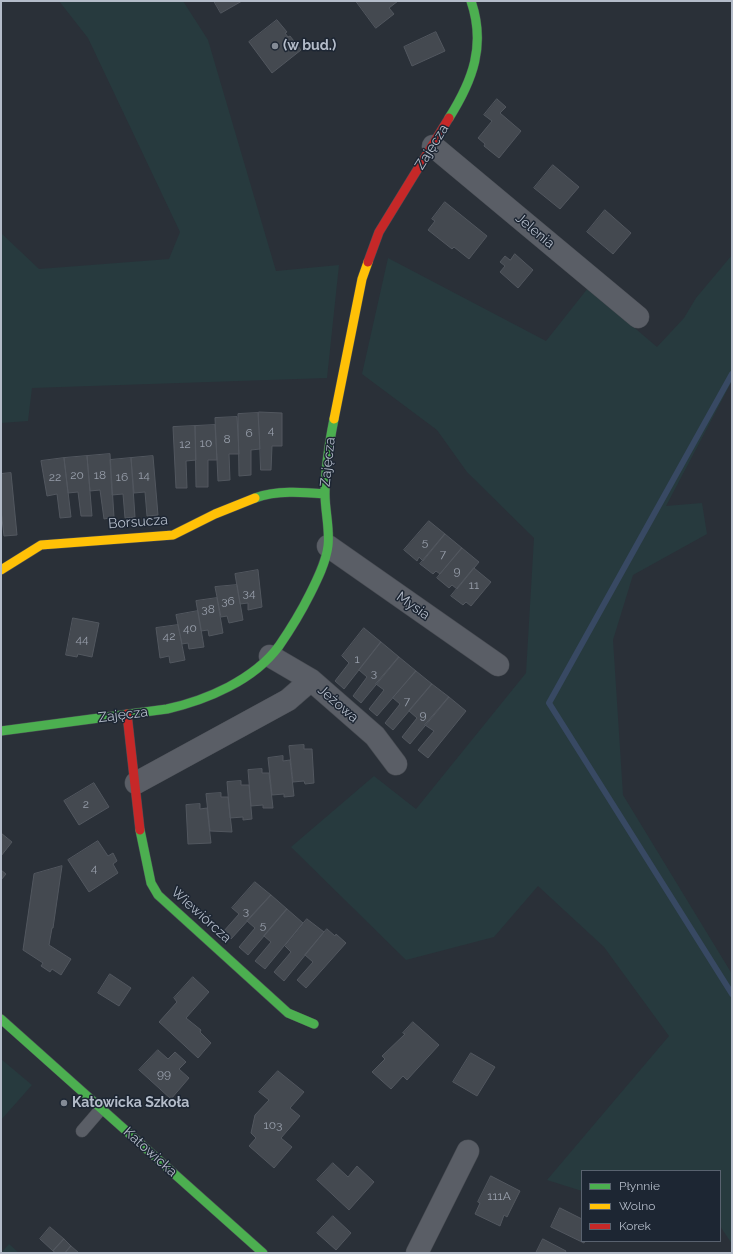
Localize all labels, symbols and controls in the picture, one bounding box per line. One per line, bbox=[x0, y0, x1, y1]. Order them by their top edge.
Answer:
place label: (w bud.) bbox=[283, 38, 336, 54]
marker: (w bud.) bbox=[270, 41, 280, 51]
street label: Zajęcza bbox=[412, 121, 452, 173]
street label: Jelenia bbox=[512, 210, 558, 252]
house number: 4 bbox=[268, 423, 274, 437]
house number: 6 bbox=[245, 426, 253, 440]
house number: 8 bbox=[223, 432, 231, 446]
house number: 10 bbox=[200, 436, 212, 450]
street label: Zajęcza bbox=[317, 436, 339, 488]
house number: 12 bbox=[179, 437, 191, 451]
house number: 20 bbox=[70, 468, 84, 482]
house number: 18 bbox=[94, 468, 106, 482]
house number: 14 bbox=[138, 468, 150, 482]
house number: 22 bbox=[49, 470, 61, 484]
house number: 16 bbox=[116, 470, 128, 484]
street label: Borsucza bbox=[108, 512, 168, 532]
house number: 5 bbox=[422, 535, 428, 549]
house number: 7 bbox=[440, 547, 446, 561]
house number: 9 bbox=[453, 564, 461, 578]
house number: 11 bbox=[469, 578, 479, 592]
house number: 34 bbox=[243, 586, 255, 600]
street label: Mysia bbox=[393, 588, 433, 624]
house number: 36 bbox=[221, 594, 235, 608]
house number: 38 bbox=[201, 602, 215, 616]
house number: 40 bbox=[183, 621, 197, 635]
house number: 42 bbox=[163, 629, 175, 643]
house number: 44 bbox=[75, 632, 89, 646]
house number: 1 bbox=[354, 652, 360, 666]
house number: 3 bbox=[371, 666, 377, 680]
street label: Jeżowa bbox=[314, 682, 362, 726]
house number: 7 bbox=[404, 694, 410, 708]
street label: Zajęcza bbox=[97, 704, 149, 726]
house number: 9 bbox=[419, 708, 427, 722]
house number: 2 bbox=[83, 797, 89, 811]
house number: 4 bbox=[91, 861, 97, 875]
street label: Wiewiórcza bbox=[167, 884, 235, 946]
house number: 3 bbox=[243, 904, 249, 918]
house number: 5 bbox=[260, 918, 266, 932]
house number: 99 bbox=[157, 1067, 171, 1081]
place label: Katowicka Szkoła bbox=[72, 1095, 189, 1111]
marker: Katowicka Szkoła bbox=[59, 1098, 69, 1108]
house number: 103 bbox=[264, 1118, 282, 1132]
street label: Katowicka bbox=[120, 1124, 180, 1180]
legend bbox=[581, 1170, 721, 1242]
text: Płynnie bbox=[619, 1179, 660, 1193]
house number: 111A bbox=[487, 1189, 511, 1203]
text: Wolno bbox=[619, 1199, 655, 1213]
text: Korek bbox=[619, 1219, 651, 1233]

